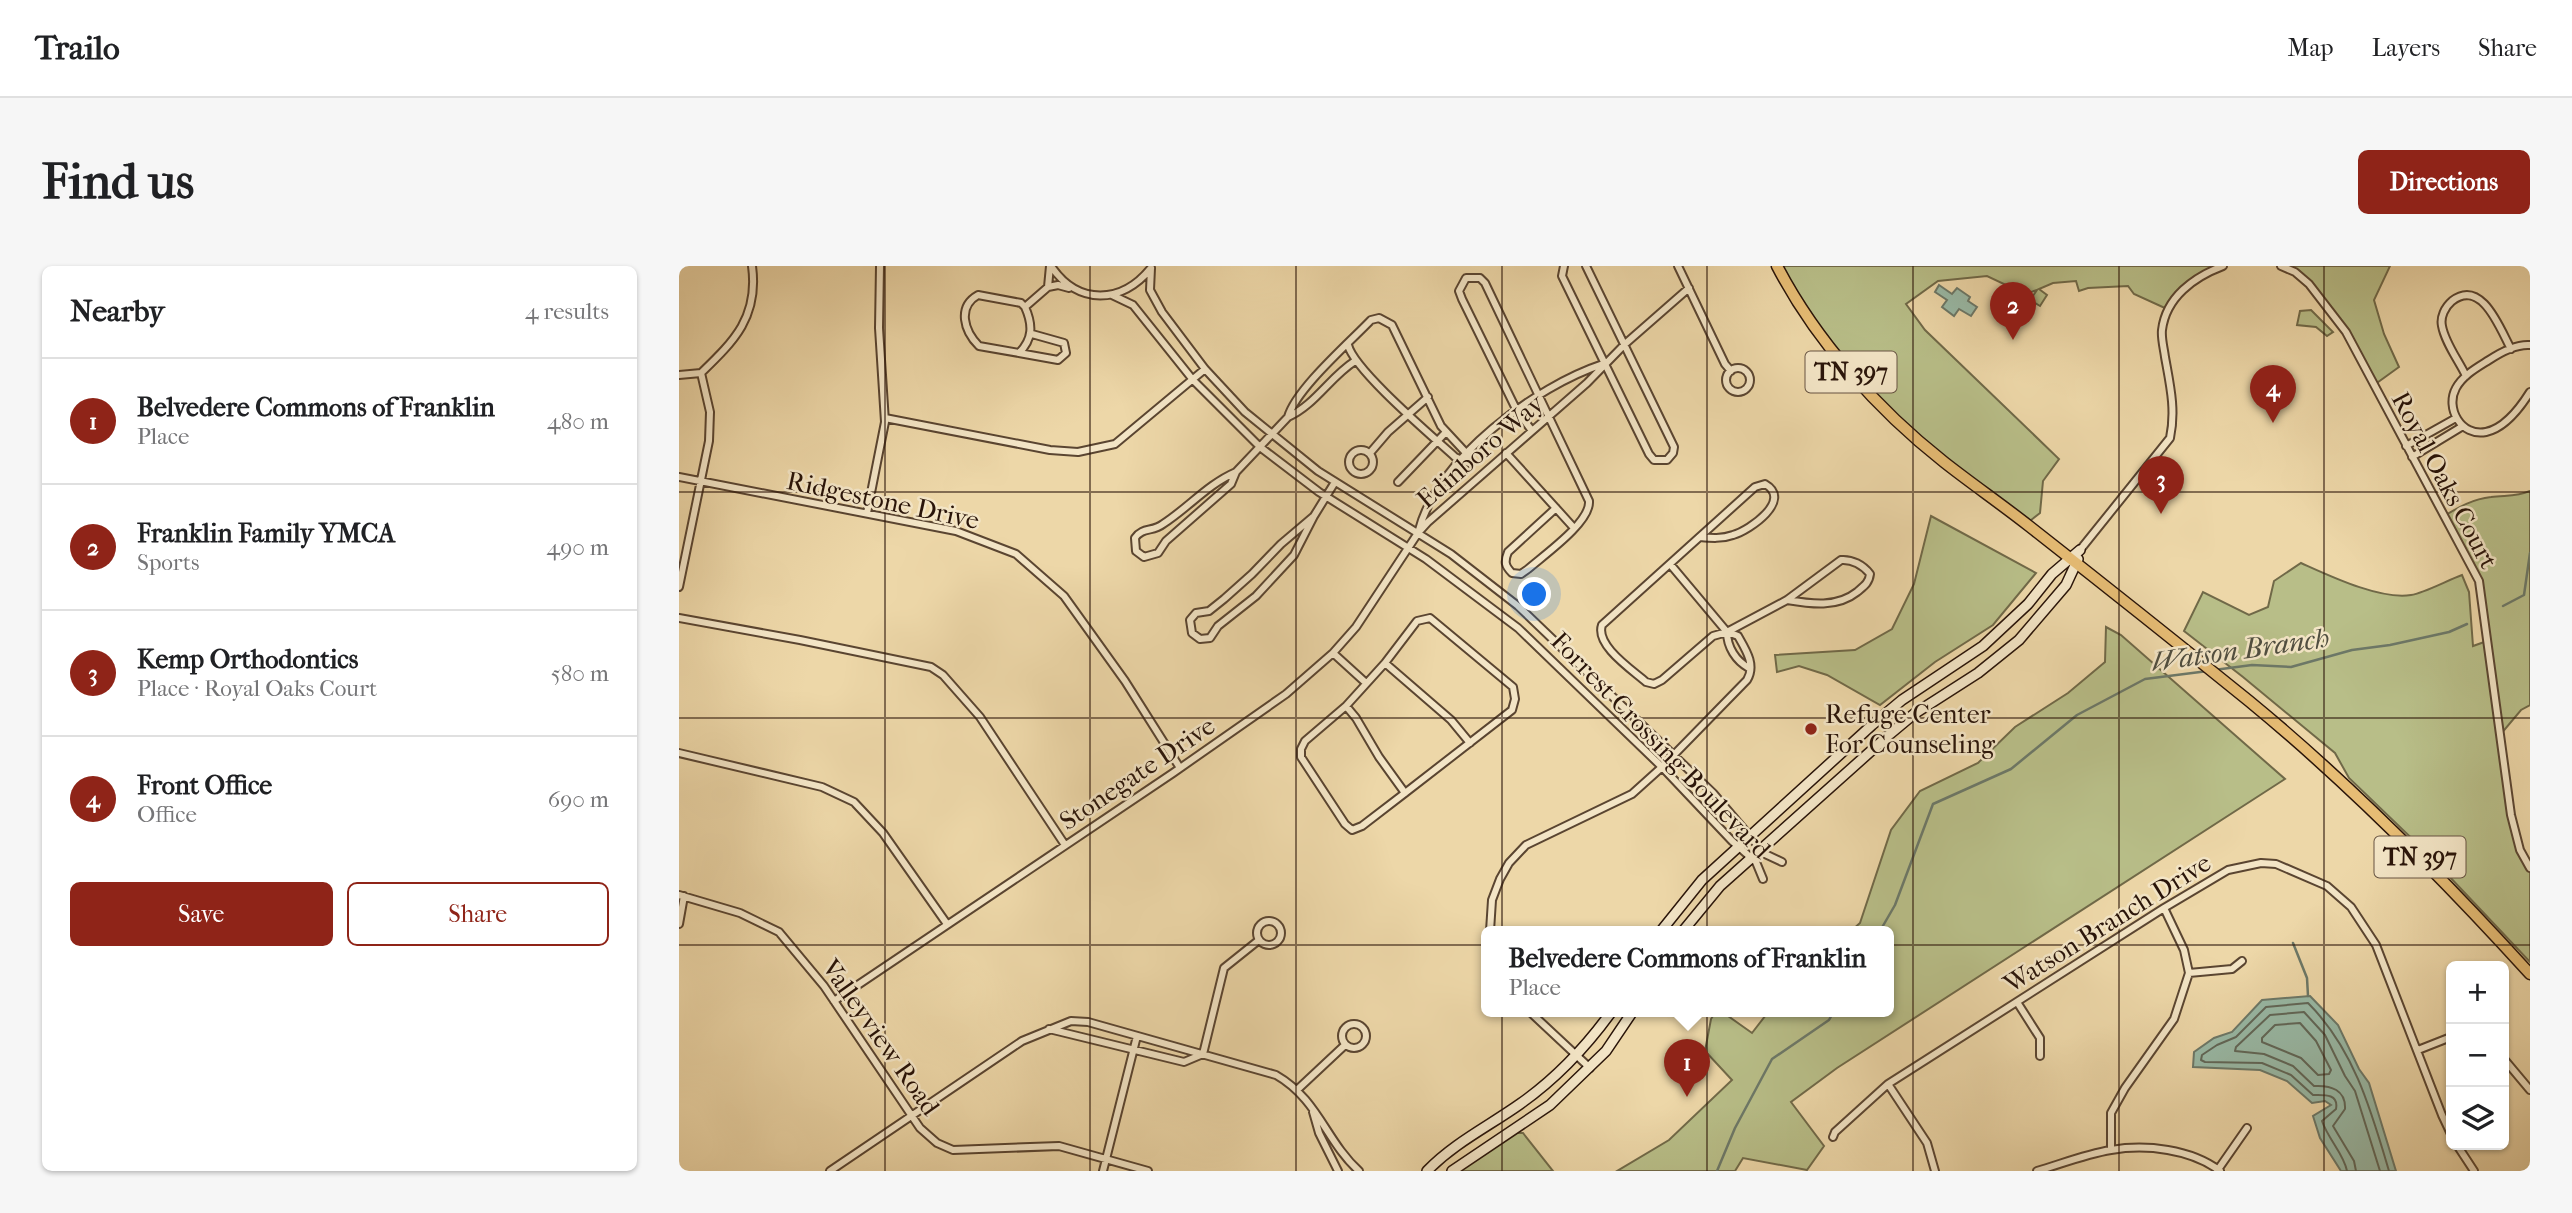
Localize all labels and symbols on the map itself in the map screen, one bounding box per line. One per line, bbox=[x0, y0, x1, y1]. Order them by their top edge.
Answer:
pin: 2 bbox=[1990, 282, 2036, 340]
road number: TN 397 bbox=[1805, 352, 1897, 392]
pin: 4 bbox=[2250, 365, 2296, 423]
street label: Royal Oaks Court bbox=[2385, 386, 2505, 575]
street label: Edinboro Way bbox=[1410, 387, 1551, 515]
pin: 3 bbox=[2138, 456, 2184, 514]
street label: Ridgestone Drive bbox=[784, 465, 982, 536]
your location bbox=[1517, 577, 1551, 611]
water label: Watson Branch bbox=[2149, 621, 2331, 678]
street label: Forrest Crossing Boulevard bbox=[1544, 626, 1778, 866]
place label: Refuge Center For Counseling bbox=[1825, 699, 1996, 760]
street label: Stonegate Drive bbox=[1054, 710, 1221, 837]
marker: Refuge Center For Counseling bbox=[1803, 721, 1819, 737]
road number: TN 397 bbox=[2375, 836, 2465, 878]
street label: Watson Branch Drive bbox=[1997, 847, 2217, 1000]
street label: Valleyview Road bbox=[815, 952, 946, 1122]
pin: 1 bbox=[1664, 1039, 1710, 1097]

